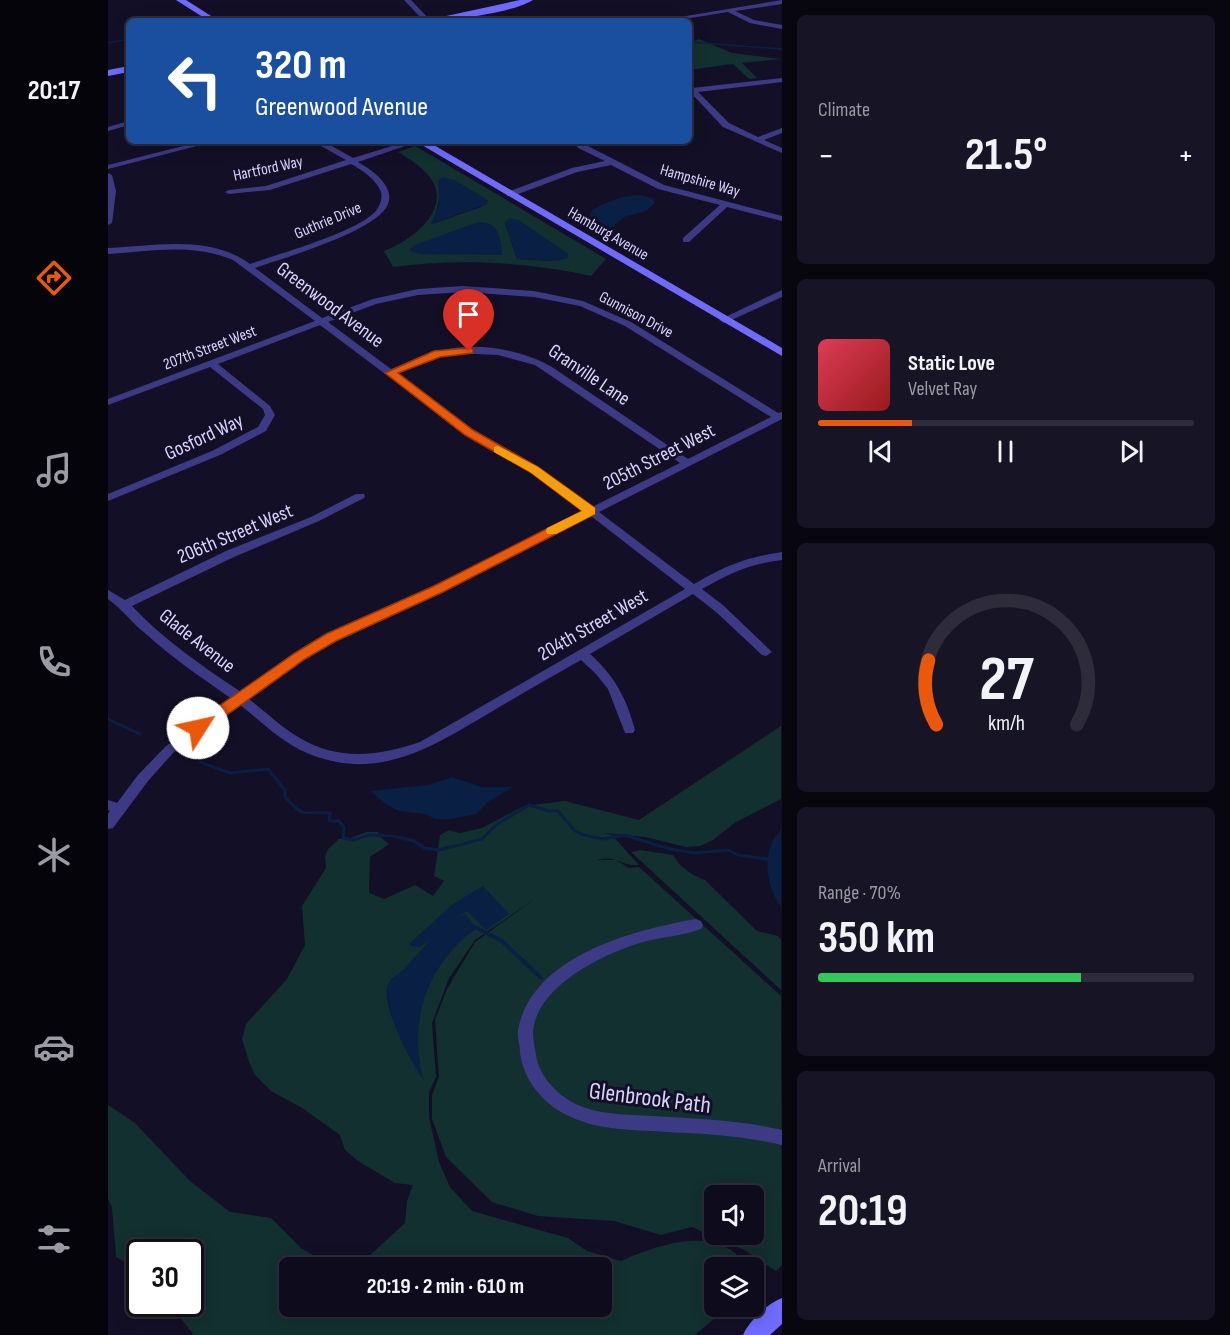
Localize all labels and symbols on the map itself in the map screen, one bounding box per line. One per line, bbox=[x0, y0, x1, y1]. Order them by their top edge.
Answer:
street label: Hartford Way bbox=[231, 152, 305, 186]
street label: Hampshire Way bbox=[658, 161, 742, 201]
street label: Guthrie Drive bbox=[292, 198, 364, 244]
street label: Hamburg Avenue bbox=[564, 203, 652, 265]
street label: Greenwood Avenue bbox=[272, 257, 388, 353]
street label: Gunnison Drive bbox=[596, 288, 676, 342]
pin bbox=[443, 289, 494, 351]
street label: 207th Street West bbox=[161, 322, 259, 374]
street label: Granville Lane bbox=[544, 339, 634, 411]
street label: Gosford Way bbox=[161, 408, 247, 466]
street label: 205th Street West bbox=[599, 419, 719, 495]
street label: 206th Street West bbox=[174, 499, 296, 569]
street label: 204th Street West bbox=[534, 584, 652, 666]
street label: Glade Avenue bbox=[154, 604, 240, 678]
position arrow bbox=[166, 696, 230, 760]
street label: Glenbrook Path bbox=[587, 1076, 713, 1120]
speed limit sign: 30 bbox=[126, 1239, 204, 1317]

